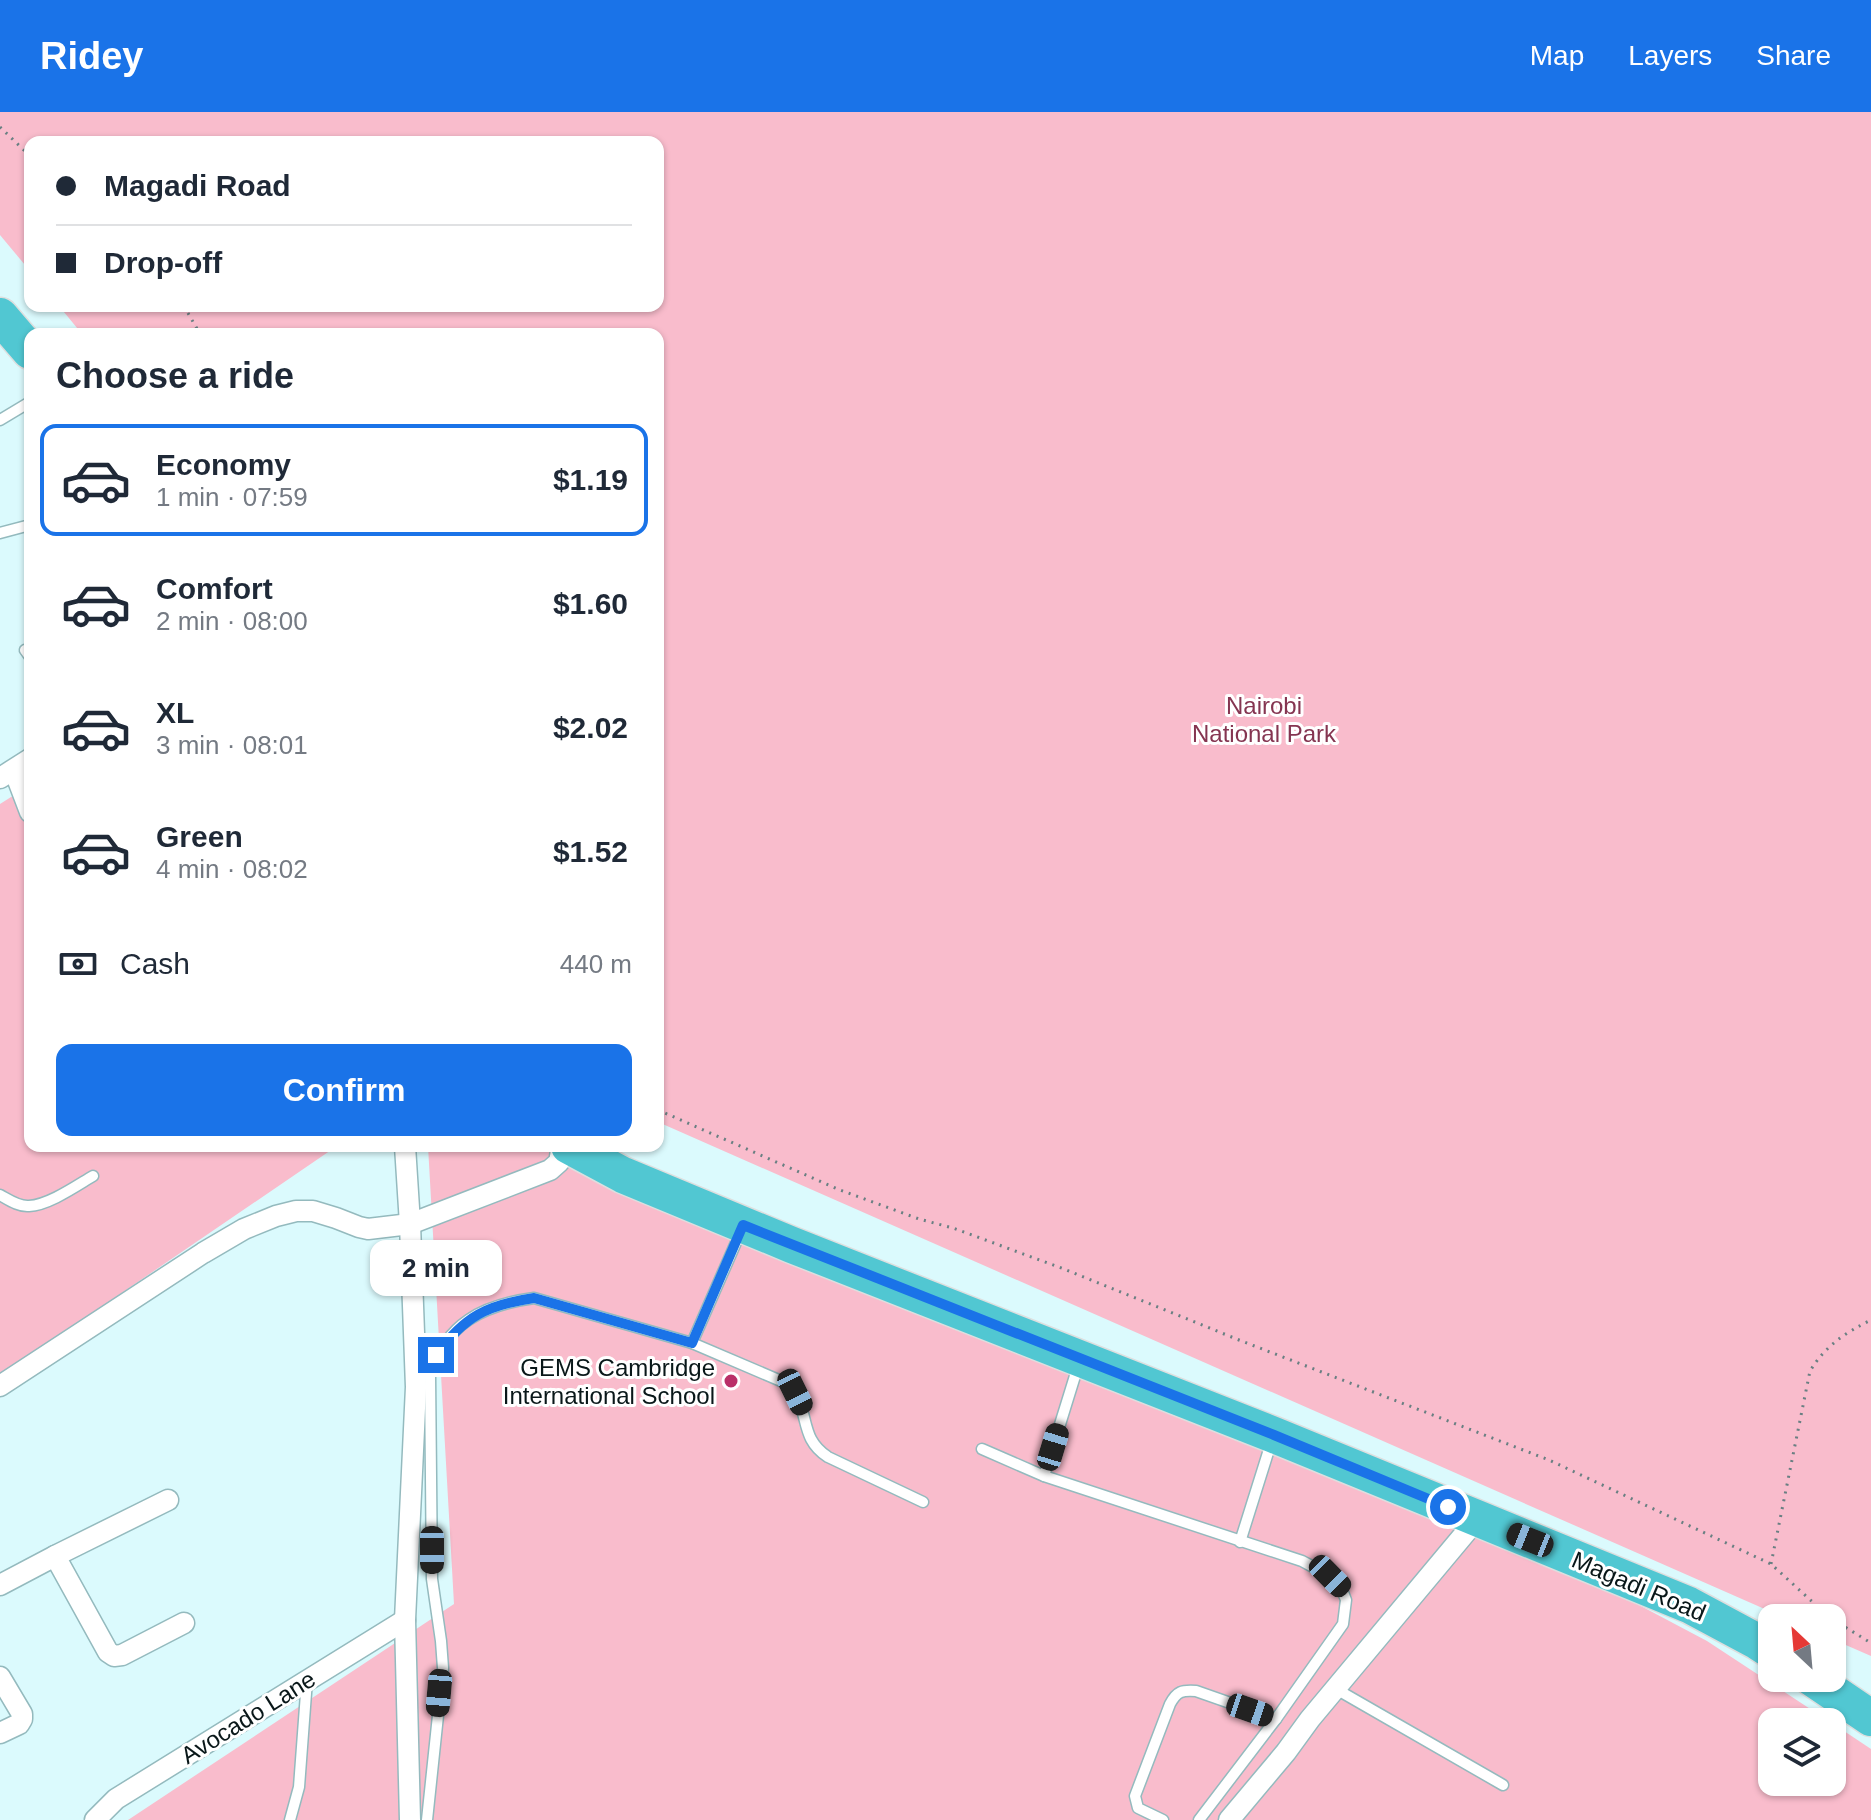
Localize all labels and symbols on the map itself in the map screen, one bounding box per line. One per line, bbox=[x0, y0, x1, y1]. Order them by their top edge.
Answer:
park label: Nairobi National Park bbox=[1192, 692, 1337, 747]
callout: 2 min bbox=[370, 1239, 502, 1295]
route end bbox=[418, 1337, 454, 1373]
place label: GEMS Cambridge International School bbox=[503, 1354, 715, 1409]
car bbox=[774, 1365, 816, 1419]
marker: GEMS Cambridge International School bbox=[722, 1372, 740, 1390]
car bbox=[1035, 1421, 1071, 1473]
route start bbox=[1430, 1489, 1466, 1525]
car bbox=[1503, 1520, 1557, 1560]
car bbox=[420, 1526, 444, 1574]
street label: Magadi Road bbox=[1568, 1546, 1710, 1626]
car bbox=[1305, 1551, 1355, 1601]
north arrow bbox=[1758, 1604, 1846, 1692]
street label: Avocado Lane bbox=[176, 1665, 320, 1769]
car bbox=[425, 1668, 453, 1718]
car bbox=[1223, 1691, 1277, 1729]

